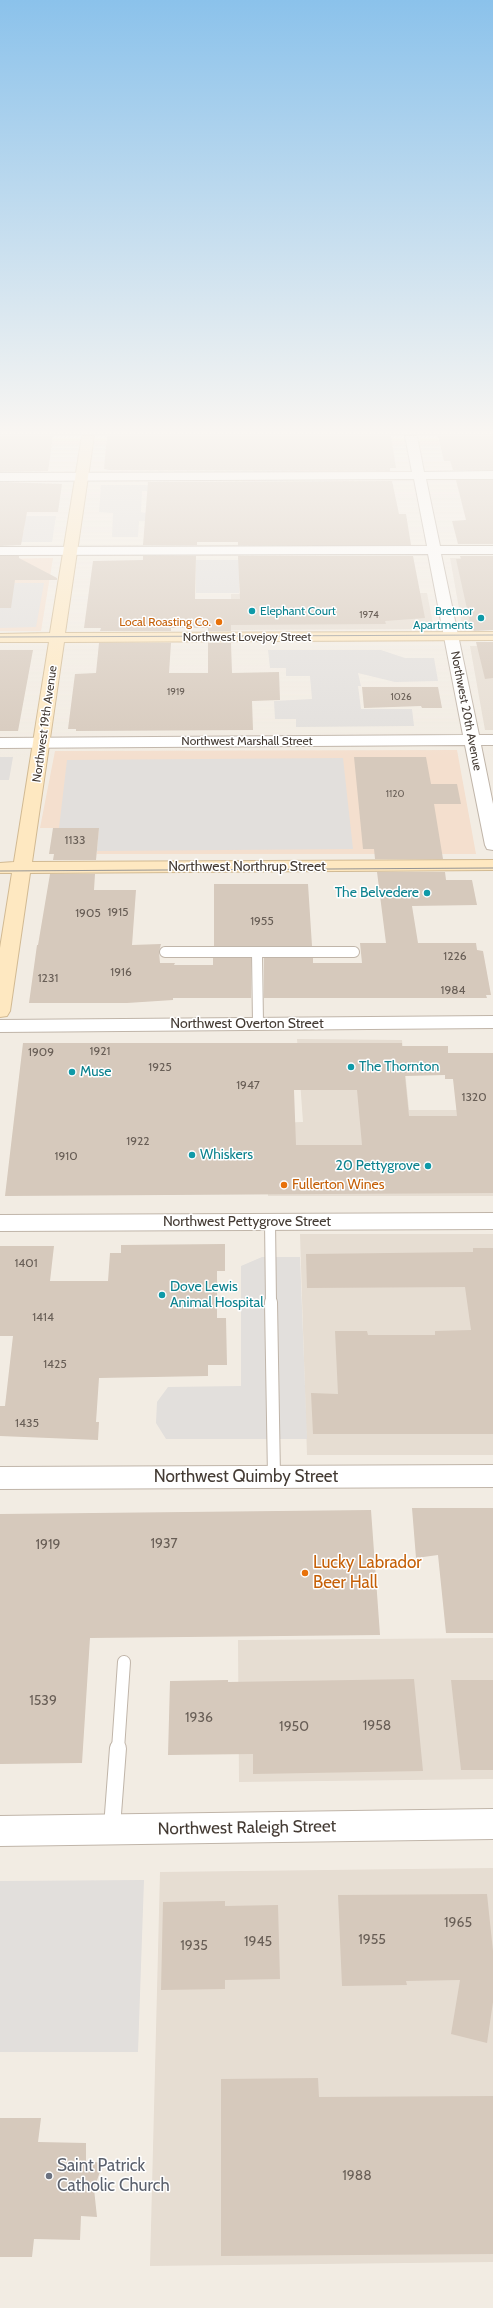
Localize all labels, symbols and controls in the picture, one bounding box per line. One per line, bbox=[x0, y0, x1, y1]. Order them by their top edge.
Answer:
place label: Elephant Court bbox=[260, 604, 336, 618]
place label: Bretnor Apartments bbox=[413, 604, 473, 632]
marker: Elephant Court bbox=[247, 606, 257, 616]
house number: 1974 bbox=[359, 609, 379, 621]
marker: Bretnor Apartments bbox=[476, 613, 486, 623]
place label: Local Roasting Co. bbox=[119, 615, 211, 629]
marker: Local Roasting Co. bbox=[214, 617, 224, 627]
street label: Northwest Lovejoy Street bbox=[183, 630, 311, 644]
street label: Northwest 20th Avenue bbox=[447, 650, 485, 772]
street label: Northwest 19th Avenue bbox=[30, 665, 60, 783]
house number: 1919 bbox=[167, 686, 185, 698]
house number: 1026 bbox=[390, 691, 412, 703]
street label: Northwest Marshall Street bbox=[181, 734, 313, 748]
house number: 1120 bbox=[386, 788, 404, 800]
house number: 1133 bbox=[65, 833, 85, 847]
street label: Northwest Northrup Street bbox=[168, 859, 326, 875]
place label: The Belvedere bbox=[335, 885, 419, 901]
marker: The Belvedere bbox=[422, 888, 432, 898]
house number: 1915 bbox=[107, 905, 129, 919]
house number: 1905 bbox=[75, 906, 101, 920]
house number: 1955 bbox=[250, 914, 274, 928]
house number: 1226 bbox=[443, 949, 467, 963]
house number: 1916 bbox=[110, 965, 132, 979]
house number: 1231 bbox=[38, 971, 58, 985]
house number: 1984 bbox=[441, 983, 465, 997]
street label: Northwest Overton Street bbox=[170, 1016, 324, 1032]
house number: 1921 bbox=[90, 1044, 110, 1058]
house number: 1909 bbox=[28, 1045, 54, 1059]
place label: The Thornton bbox=[359, 1059, 439, 1075]
house number: 1925 bbox=[148, 1060, 172, 1074]
marker: The Thornton bbox=[346, 1062, 356, 1072]
place label: Muse bbox=[80, 1064, 111, 1080]
marker: Muse bbox=[67, 1067, 77, 1077]
house number: 1947 bbox=[236, 1078, 260, 1092]
house number: 1320 bbox=[461, 1090, 487, 1104]
house number: 1922 bbox=[126, 1134, 150, 1148]
place label: Whiskers bbox=[200, 1147, 253, 1163]
house number: 1910 bbox=[54, 1149, 78, 1163]
marker: Whiskers bbox=[187, 1150, 197, 1160]
place label: 20 Pettygrove bbox=[336, 1158, 420, 1174]
marker: 20 Pettygrove bbox=[423, 1161, 433, 1171]
place label: Fullerton Wines bbox=[292, 1177, 385, 1193]
marker: Fullerton Wines bbox=[279, 1180, 289, 1190]
street label: Northwest Pettygrove Street bbox=[163, 1214, 331, 1230]
house number: 1401 bbox=[14, 1256, 38, 1270]
place label: Dove Lewis Animal Hospital bbox=[170, 1279, 264, 1312]
marker: Dove Lewis Animal Hospital bbox=[157, 1290, 167, 1300]
house number: 1414 bbox=[32, 1310, 54, 1324]
house number: 1425 bbox=[43, 1357, 67, 1371]
house number: 1435 bbox=[15, 1416, 39, 1430]
street label: Northwest Quimby Street bbox=[154, 1467, 338, 1487]
house number: 1937 bbox=[150, 1536, 178, 1552]
house number: 1919 bbox=[35, 1537, 61, 1553]
place label: Lucky Labrador Beer Hall bbox=[313, 1553, 422, 1593]
marker: Lucky Labrador Beer Hall bbox=[300, 1568, 310, 1578]
house number: 1539 bbox=[29, 1693, 57, 1709]
house number: 1936 bbox=[185, 1710, 213, 1726]
house number: 1958 bbox=[363, 1718, 391, 1734]
house number: 1950 bbox=[279, 1719, 309, 1735]
street label: Northwest Raleigh Street bbox=[158, 1816, 336, 1840]
house number: 1965 bbox=[444, 1915, 472, 1931]
house number: 1955 bbox=[358, 1932, 386, 1948]
house number: 1945 bbox=[244, 1934, 272, 1950]
house number: 1935 bbox=[180, 1938, 208, 1954]
place label: Saint Patrick Catholic Church bbox=[57, 2156, 170, 2196]
house number: 1988 bbox=[342, 2168, 372, 2184]
marker: Saint Patrick Catholic Church bbox=[44, 2171, 54, 2181]

